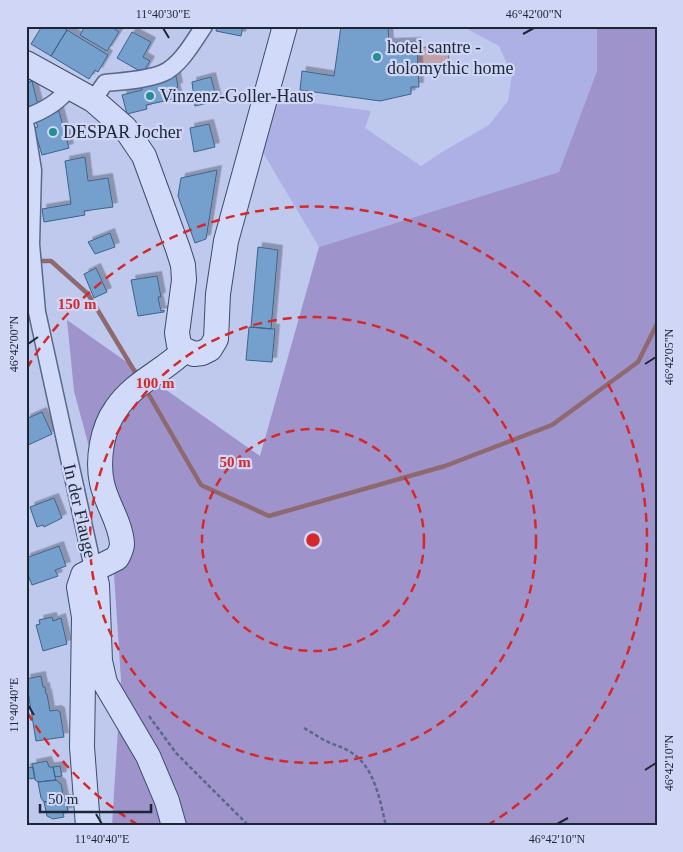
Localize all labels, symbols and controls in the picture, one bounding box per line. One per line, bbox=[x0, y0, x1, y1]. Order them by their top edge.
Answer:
text: 11°40'30"E bbox=[136, 7, 190, 21]
text: 46°42'00"N bbox=[506, 7, 563, 21]
place label: hotel santre - dolomythic home bbox=[387, 37, 513, 78]
marker: hotel santre - dolomythic home bbox=[371, 51, 383, 63]
place label: Vinzenz-Goller-Haus bbox=[160, 86, 314, 106]
marker: Vinzenz-Goller-Haus bbox=[144, 90, 156, 102]
place label: DESPAR Jocher bbox=[63, 122, 182, 142]
marker: DESPAR Jocher bbox=[47, 126, 59, 138]
text: 150 m bbox=[58, 296, 97, 312]
text: 46°42'00"N bbox=[7, 315, 21, 372]
text: 46°42'05"N bbox=[662, 328, 676, 385]
text: 100 m bbox=[136, 375, 175, 391]
text: 50 m bbox=[219, 454, 251, 470]
street label: In der Flauge bbox=[59, 462, 101, 560]
centre of rings bbox=[304, 531, 322, 549]
text: 11°40'40"E bbox=[7, 678, 21, 732]
text: 46°42'10"N bbox=[662, 734, 676, 791]
scale bar bbox=[40, 782, 151, 814]
text: 50 m bbox=[48, 791, 79, 807]
text: 11°40'40"E bbox=[75, 832, 129, 846]
text: 46°42'10"N bbox=[529, 832, 586, 846]

